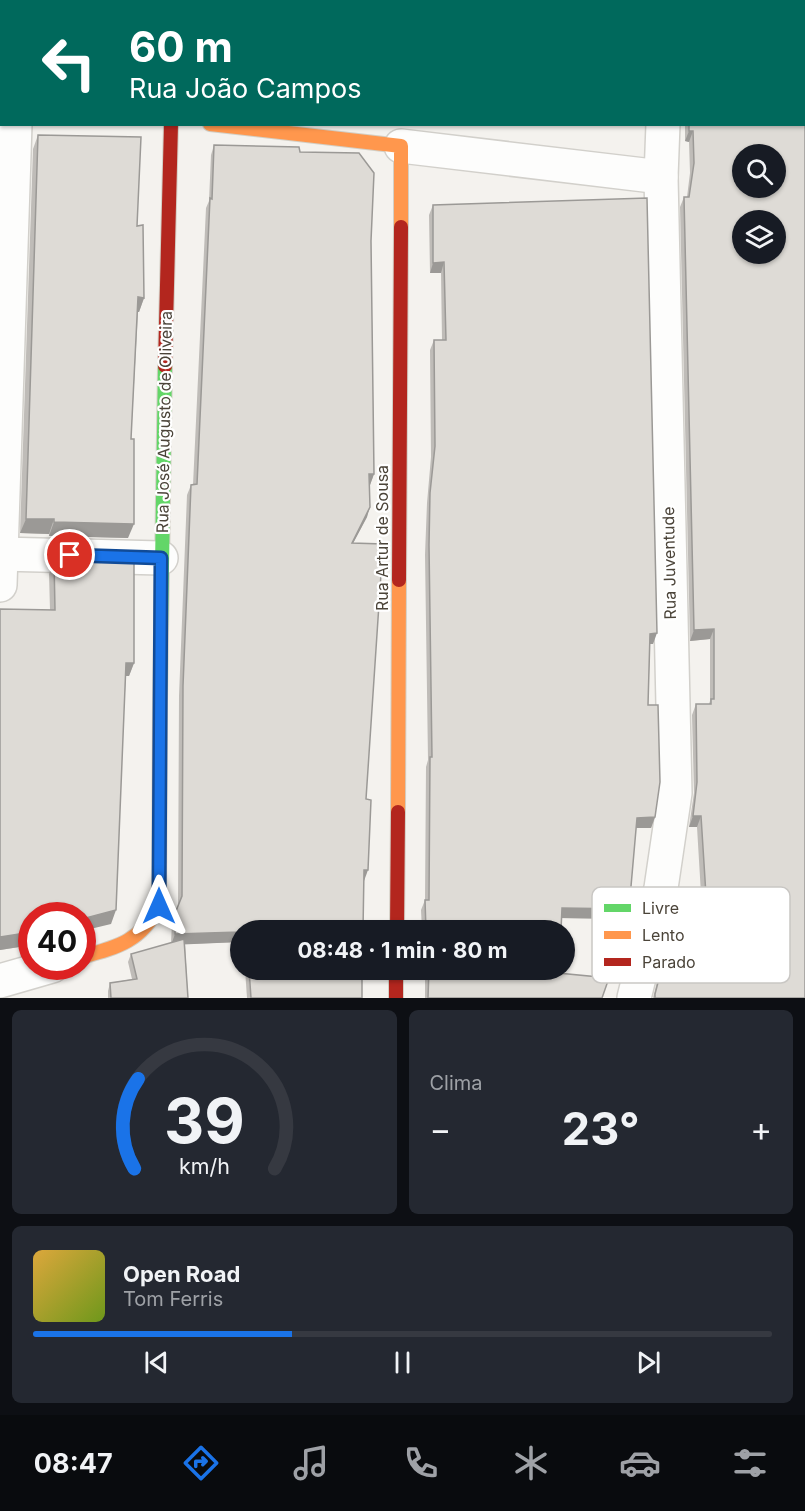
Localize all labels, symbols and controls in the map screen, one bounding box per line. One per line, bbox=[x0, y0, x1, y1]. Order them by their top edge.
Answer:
text: 60 m bbox=[129, 21, 233, 72]
icon: left bbox=[30, 24, 108, 102]
text: Rua João Campos bbox=[129, 72, 361, 105]
map controls bbox=[732, 144, 786, 264]
button: search bbox=[732, 144, 786, 198]
button: layers bbox=[732, 210, 786, 264]
street label: Rua José Augusto de Oliveira bbox=[152, 311, 176, 533]
street label: Rua Artur de Sousa bbox=[372, 465, 392, 611]
street label: Rua Juventude bbox=[658, 506, 680, 620]
pin bbox=[44, 529, 95, 580]
icon: arrive bbox=[53, 538, 86, 571]
position arrow bbox=[127, 874, 191, 938]
legend bbox=[592, 887, 790, 983]
text: Livre bbox=[642, 898, 679, 918]
speed limit sign: 40 bbox=[18, 902, 96, 980]
text: Lento bbox=[642, 925, 685, 945]
text: 08:48 · 1 min · 80 m bbox=[297, 937, 508, 963]
text: Parado bbox=[642, 952, 696, 972]
text: Clima bbox=[430, 1071, 483, 1095]
text: 39 bbox=[164, 1083, 245, 1158]
text: 23° bbox=[562, 1101, 640, 1156]
text: − bbox=[430, 1109, 451, 1149]
text: + bbox=[750, 1109, 772, 1149]
text: km/h bbox=[179, 1153, 230, 1179]
text: Open Road bbox=[123, 1261, 240, 1287]
text: Tom Ferris bbox=[123, 1287, 223, 1311]
icon: previous bbox=[140, 1346, 173, 1379]
icon: pause bbox=[386, 1346, 419, 1379]
icon: next bbox=[632, 1346, 665, 1379]
icon: directions bbox=[180, 1442, 222, 1484]
icon: music bbox=[290, 1442, 332, 1484]
icon: phone bbox=[400, 1442, 442, 1484]
icon: climate bbox=[510, 1442, 552, 1484]
icon: car bbox=[619, 1442, 661, 1484]
icon: filters bbox=[729, 1442, 771, 1484]
text: 08:47 bbox=[34, 1447, 113, 1480]

